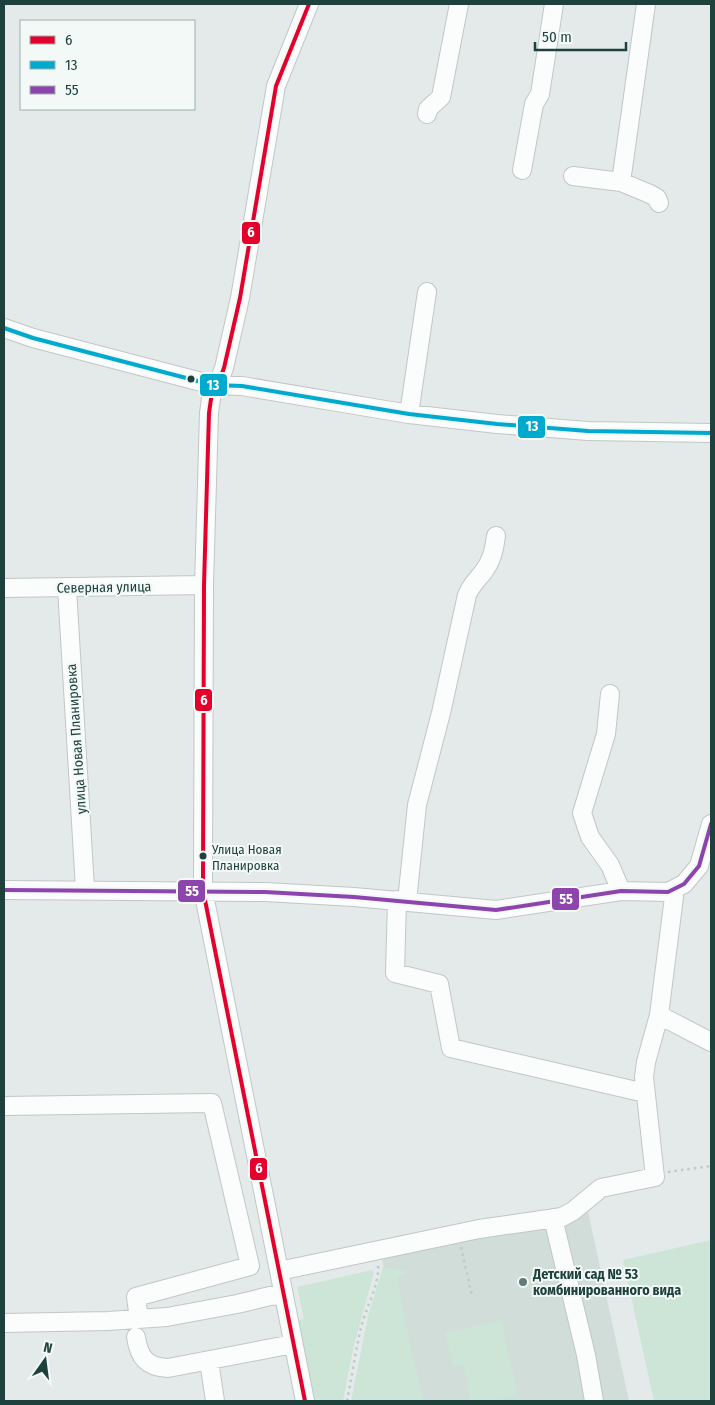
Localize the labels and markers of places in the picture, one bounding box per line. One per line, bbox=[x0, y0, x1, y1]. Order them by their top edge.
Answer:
unlabelled marker bbox=[186, 374, 196, 384]
place label: Улица Новая Планировка bbox=[211, 842, 282, 873]
marker: Улица Новая Планировка bbox=[198, 851, 208, 861]
place label: Детский сад № 53 комбинированного вида bbox=[532, 1266, 681, 1299]
marker: Детский сад № 53 комбинированного вида bbox=[517, 1276, 529, 1288]

